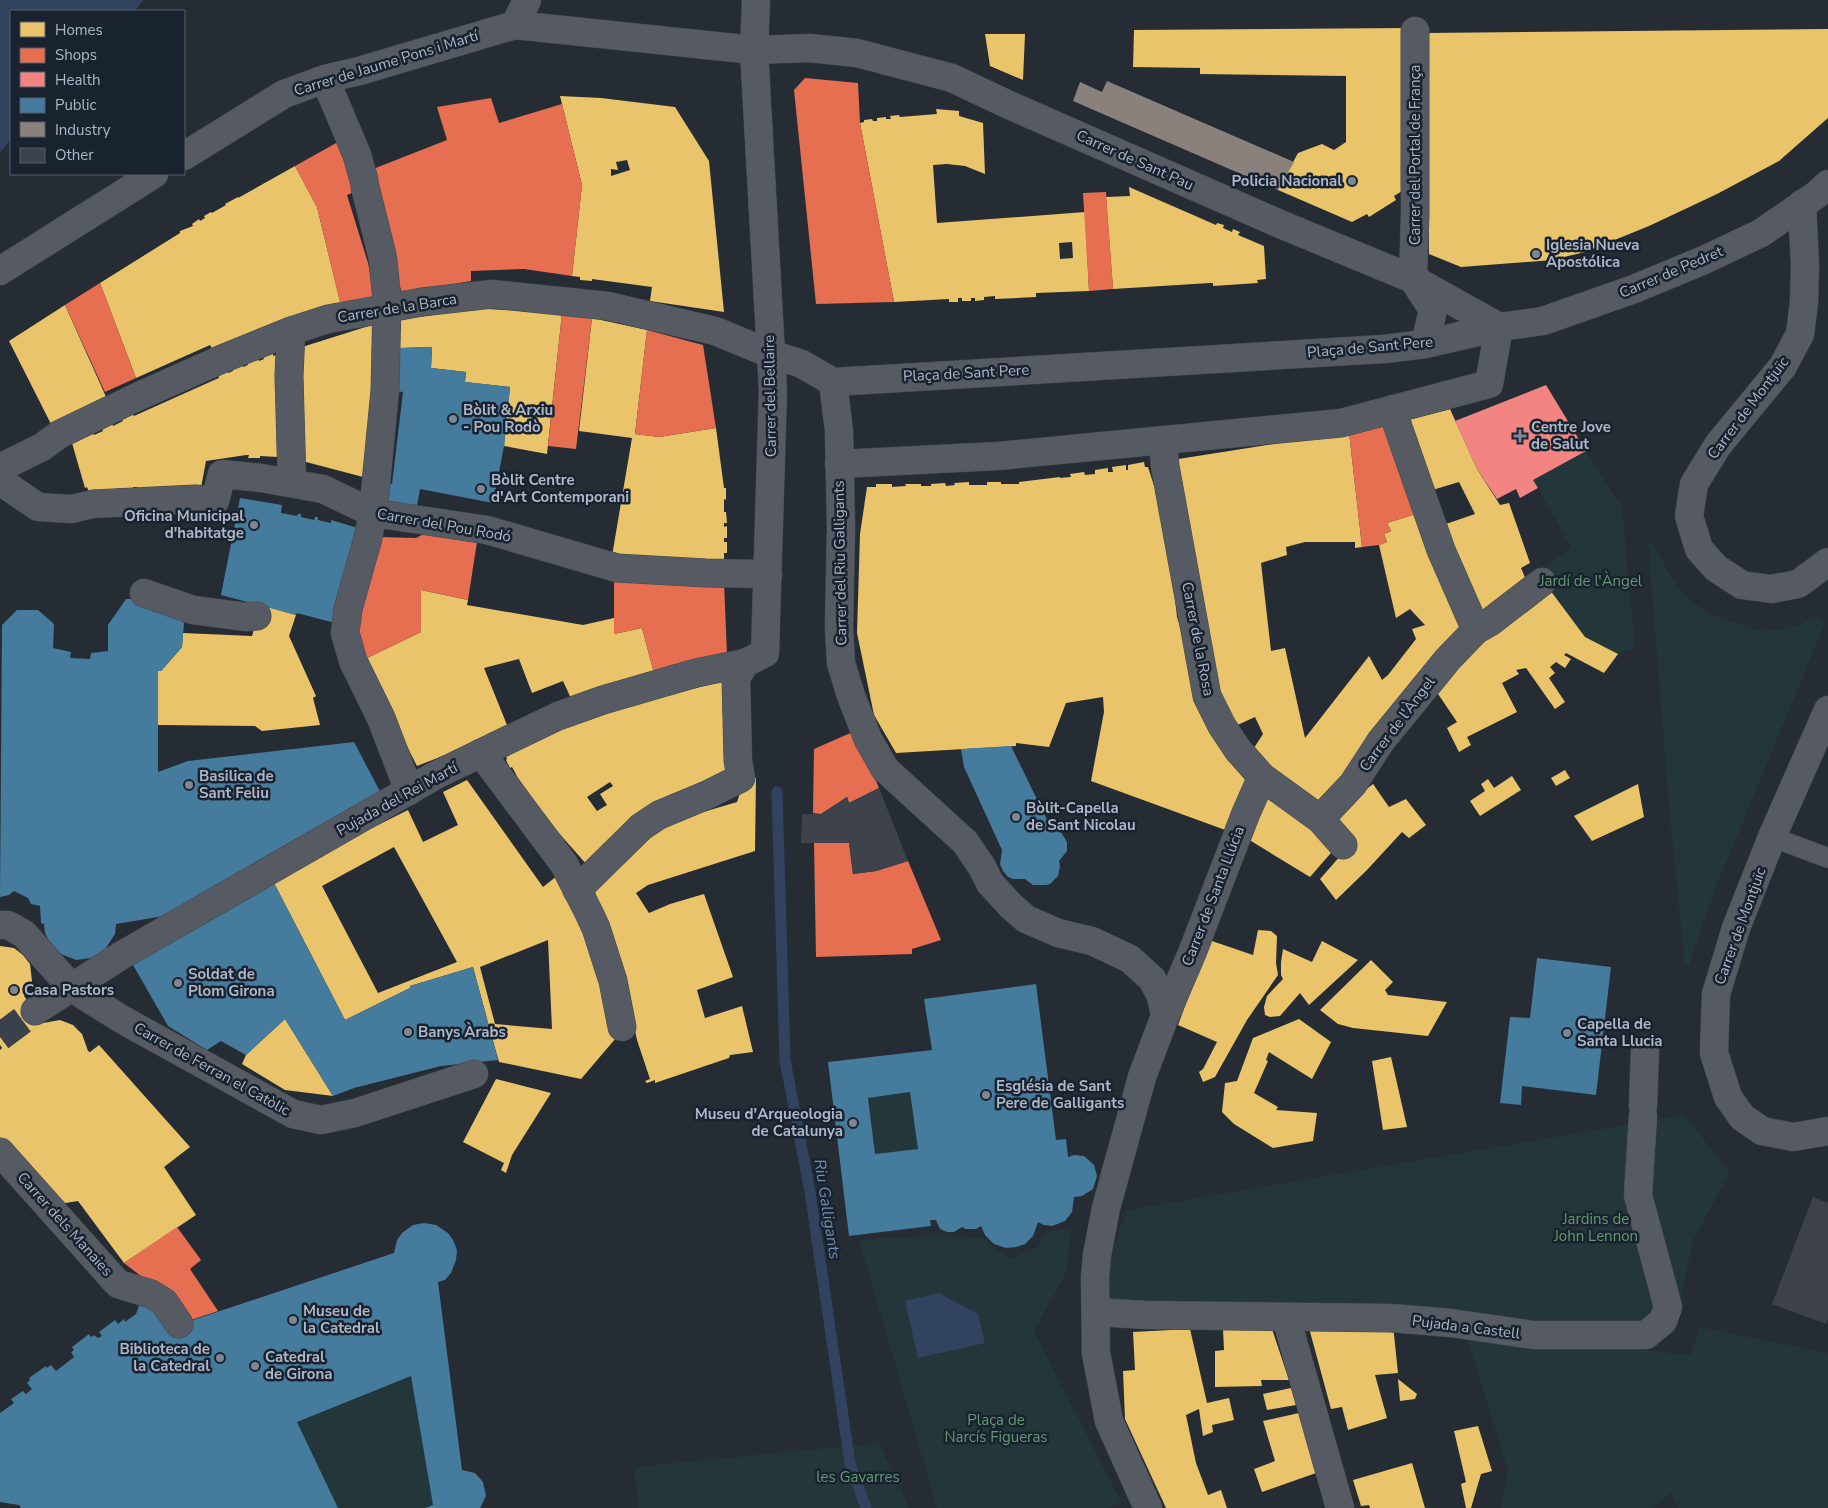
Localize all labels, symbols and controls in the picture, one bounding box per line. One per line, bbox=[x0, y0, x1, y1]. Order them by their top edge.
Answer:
legend bbox=[10, 10, 185, 175]
text: Homes bbox=[55, 20, 103, 40]
street label: Carrer de Jaume Pons i Martí bbox=[291, 25, 482, 101]
text: Shops bbox=[55, 45, 97, 65]
street label: Carrer del Portal de França bbox=[1405, 65, 1425, 245]
text: Health bbox=[55, 70, 100, 90]
text: Public bbox=[55, 95, 96, 115]
text: Industry bbox=[55, 120, 111, 140]
street label: Carrer de Sant Pau bbox=[1073, 125, 1197, 195]
text: Other bbox=[55, 145, 94, 165]
place label: Policia Nacional bbox=[1231, 171, 1342, 191]
marker: Policia Nacional bbox=[1346, 175, 1358, 187]
place label: Iglesia Nueva Apostólica bbox=[1546, 235, 1639, 272]
street label: Carrer de Pedret bbox=[1616, 241, 1727, 303]
marker: Iglesia Nueva Apostólica bbox=[1530, 248, 1542, 260]
street label: Carrer de la Barca bbox=[336, 289, 458, 327]
street label: Plaça de Sant Pere bbox=[1306, 332, 1434, 362]
street label: Carrer del Bellaire bbox=[759, 335, 781, 457]
street label: Carrer de Montjuïc bbox=[1703, 353, 1793, 463]
street label: Plaça de Sant Pere bbox=[902, 360, 1030, 386]
place label: Bòlit & Arxiu - Pou Rodò bbox=[463, 400, 553, 437]
marker: Bòlit & Arxiu - Pou Rodò bbox=[447, 413, 459, 425]
place label: Centre Jove de Salut bbox=[1531, 417, 1611, 454]
marker: Centre Jove de Salut bbox=[1513, 429, 1527, 443]
place label: Bòlit Centre d'Art Contemporani bbox=[491, 470, 629, 507]
street label: Carrer del Riu Galligants bbox=[829, 480, 851, 646]
marker: Bòlit Centre d'Art Contemporani bbox=[475, 483, 487, 495]
street label: Carrer del Pou Rodó bbox=[375, 503, 513, 547]
place label: Oficina Municipal d'habitatge bbox=[124, 506, 244, 543]
marker: Oficina Municipal d'habitatge bbox=[248, 519, 260, 531]
park label: Jardí de l'Àngel bbox=[1539, 571, 1643, 591]
street label: Carrer de la Rosa bbox=[1177, 580, 1219, 698]
street label: Carrer de l'Àngel bbox=[1355, 672, 1440, 776]
street label: Pujada del Rei Martí bbox=[333, 757, 462, 841]
place label: Basilica de Sant Feliu bbox=[199, 766, 274, 803]
marker: Basilica de Sant Feliu bbox=[183, 779, 195, 791]
place label: Bòlit-Capella de Sant Nicolau bbox=[1026, 798, 1136, 835]
marker: Bòlit-Capella de Sant Nicolau bbox=[1010, 811, 1022, 823]
street label: Carrer de Santa Llúcia bbox=[1177, 823, 1249, 969]
street label: Carrer de Montjuïc bbox=[1709, 864, 1771, 987]
place label: Soldat de Plom Girona bbox=[188, 964, 275, 1001]
marker: Soldat de Plom Girona bbox=[172, 977, 184, 989]
place label: Casa Pastors bbox=[24, 980, 114, 1000]
marker: Casa Pastors bbox=[8, 984, 20, 996]
place label: Capella de Santa Llucia bbox=[1577, 1014, 1662, 1051]
street label: Carrer de Ferran el Catòlic bbox=[130, 1018, 294, 1120]
place label: Banys Àrabs bbox=[418, 1022, 506, 1042]
marker: Banys Àrabs bbox=[402, 1026, 414, 1038]
marker: Capella de Santa Llucia bbox=[1561, 1027, 1573, 1039]
place label: Església de Sant Pere de Galligants bbox=[996, 1076, 1124, 1113]
marker: Església de Sant Pere de Galligants bbox=[980, 1089, 992, 1101]
place label: Museu d'Arqueologia de Catalunya bbox=[695, 1104, 843, 1141]
marker: Museu d'Arqueologia de Catalunya bbox=[847, 1117, 859, 1129]
water label: Riu Galligants bbox=[808, 1158, 846, 1261]
street label: Carrer dels Manaies bbox=[13, 1168, 117, 1280]
park label: Jardins de John Lennon bbox=[1553, 1209, 1638, 1246]
place label: Museu de la Catedral bbox=[303, 1301, 380, 1338]
street label: Pujada a Castell bbox=[1411, 1310, 1522, 1344]
marker: Museu de la Catedral bbox=[287, 1314, 299, 1326]
place label: Biblioteca de la Catedral bbox=[119, 1339, 210, 1376]
place label: Catedral de Girona bbox=[265, 1347, 332, 1384]
marker: Biblioteca de la Catedral bbox=[214, 1352, 226, 1364]
marker: Catedral de Girona bbox=[249, 1360, 261, 1372]
park label: Plaça de Narcís Figueras bbox=[944, 1410, 1048, 1447]
park label: les Gavarres bbox=[816, 1467, 900, 1487]

